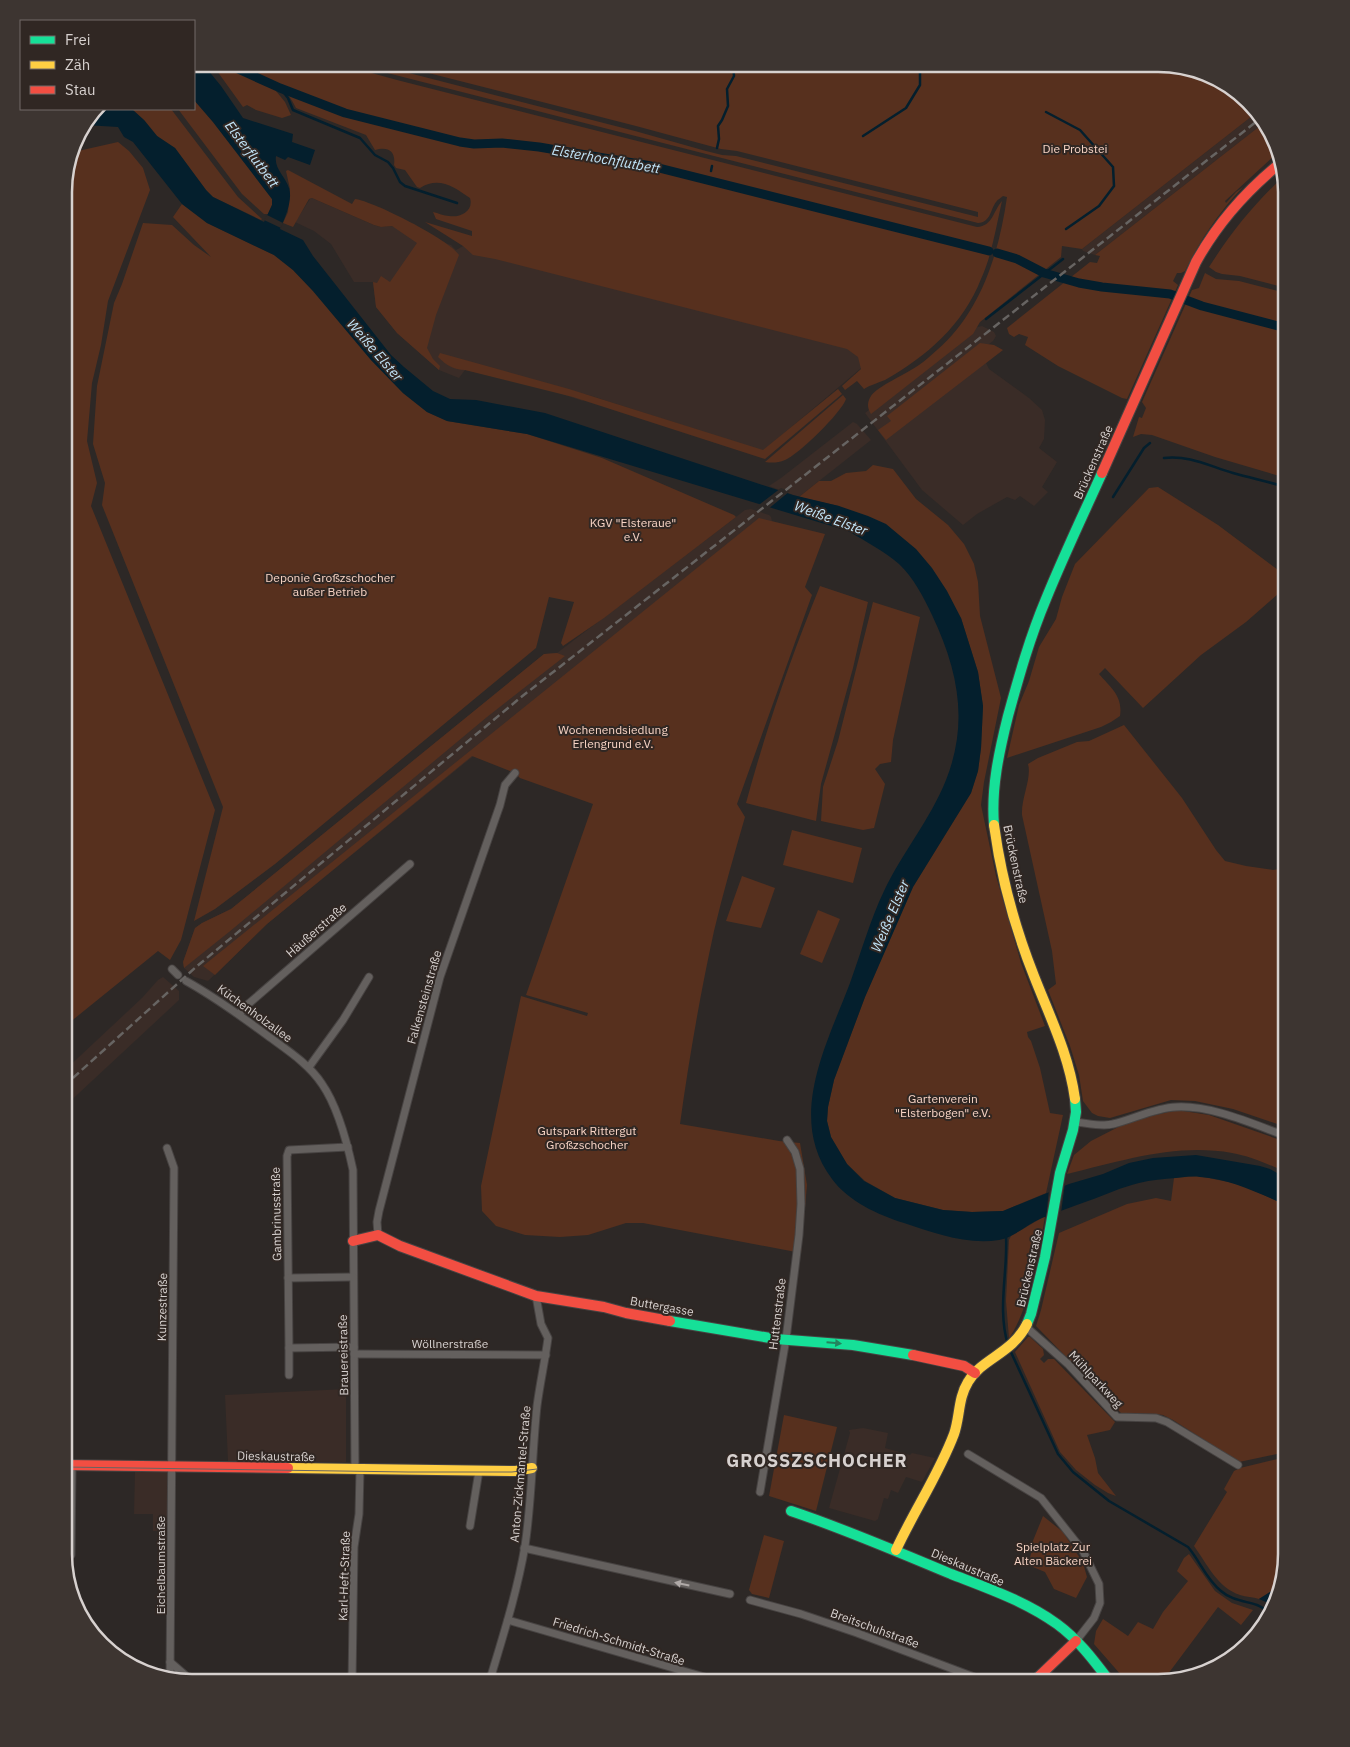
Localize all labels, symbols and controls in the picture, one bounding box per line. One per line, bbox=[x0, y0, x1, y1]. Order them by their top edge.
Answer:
legend bbox=[20, 20, 195, 110]
text: Frei bbox=[65, 30, 91, 49]
text: Zäh bbox=[65, 55, 90, 74]
text: Stau bbox=[65, 80, 96, 99]
water label: Elsterflutbett bbox=[221, 117, 283, 191]
water label: Elsterhochflutbett bbox=[551, 141, 662, 177]
park label: Die Probstei bbox=[1042, 141, 1108, 156]
water label: Weiße Elster bbox=[343, 315, 408, 386]
street label: Brückenstraße bbox=[1070, 422, 1116, 501]
water label: Weiße Elster bbox=[792, 496, 871, 540]
park label: KGV "Elsteraue" e.V. bbox=[590, 515, 676, 544]
park label: Deponie Großzschocher außer Betrieb bbox=[265, 570, 395, 599]
park label: Wochenendsiedlung Erlengrund e.V. bbox=[558, 722, 668, 751]
street label: Brückenstraße bbox=[1000, 823, 1032, 905]
water label: Weiße Elster bbox=[867, 876, 914, 955]
street label: Häußerstraße bbox=[283, 899, 350, 960]
street label: Falkensteinstraße bbox=[403, 948, 445, 1046]
street label: Küchenholzallee bbox=[215, 981, 296, 1045]
park label: Gartenverein "Elsterbogen" e.V. bbox=[895, 1091, 991, 1120]
park label: Gutspark Rittergut Großzschocher bbox=[537, 1123, 637, 1152]
street label: Gambrinusstraße bbox=[268, 1166, 284, 1261]
street label: Brückenstraße bbox=[1013, 1227, 1045, 1308]
street label: Kunzestraße bbox=[154, 1272, 170, 1341]
street label: Huttenstraße bbox=[765, 1277, 789, 1351]
street label: Buttergasse bbox=[629, 1293, 695, 1319]
street label: Brauereistraße bbox=[335, 1314, 351, 1396]
street label: Wöllnerstraße bbox=[412, 1336, 489, 1351]
one-way arrow bbox=[826, 1340, 842, 1348]
street label: Mühlparkweg bbox=[1066, 1347, 1127, 1411]
street label: Anton-Zickmantel-Straße bbox=[507, 1405, 533, 1543]
street label: Dieskaustraße bbox=[237, 1448, 316, 1464]
district label: GROSSZSCHOCHER bbox=[726, 1449, 908, 1472]
street label: Eichelbaumstraße bbox=[153, 1515, 168, 1614]
street label: Karl-Heft-Straße bbox=[335, 1530, 353, 1621]
park label: Spielplatz Zur Alten Bäckerei bbox=[1014, 1539, 1092, 1568]
street label: Dieskaustraße bbox=[929, 1545, 1007, 1589]
one-way arrow bbox=[675, 1580, 690, 1588]
street label: Breitschuhstraße bbox=[829, 1605, 922, 1651]
street label: Friedrich-Schmidt-Straße bbox=[551, 1614, 687, 1668]

